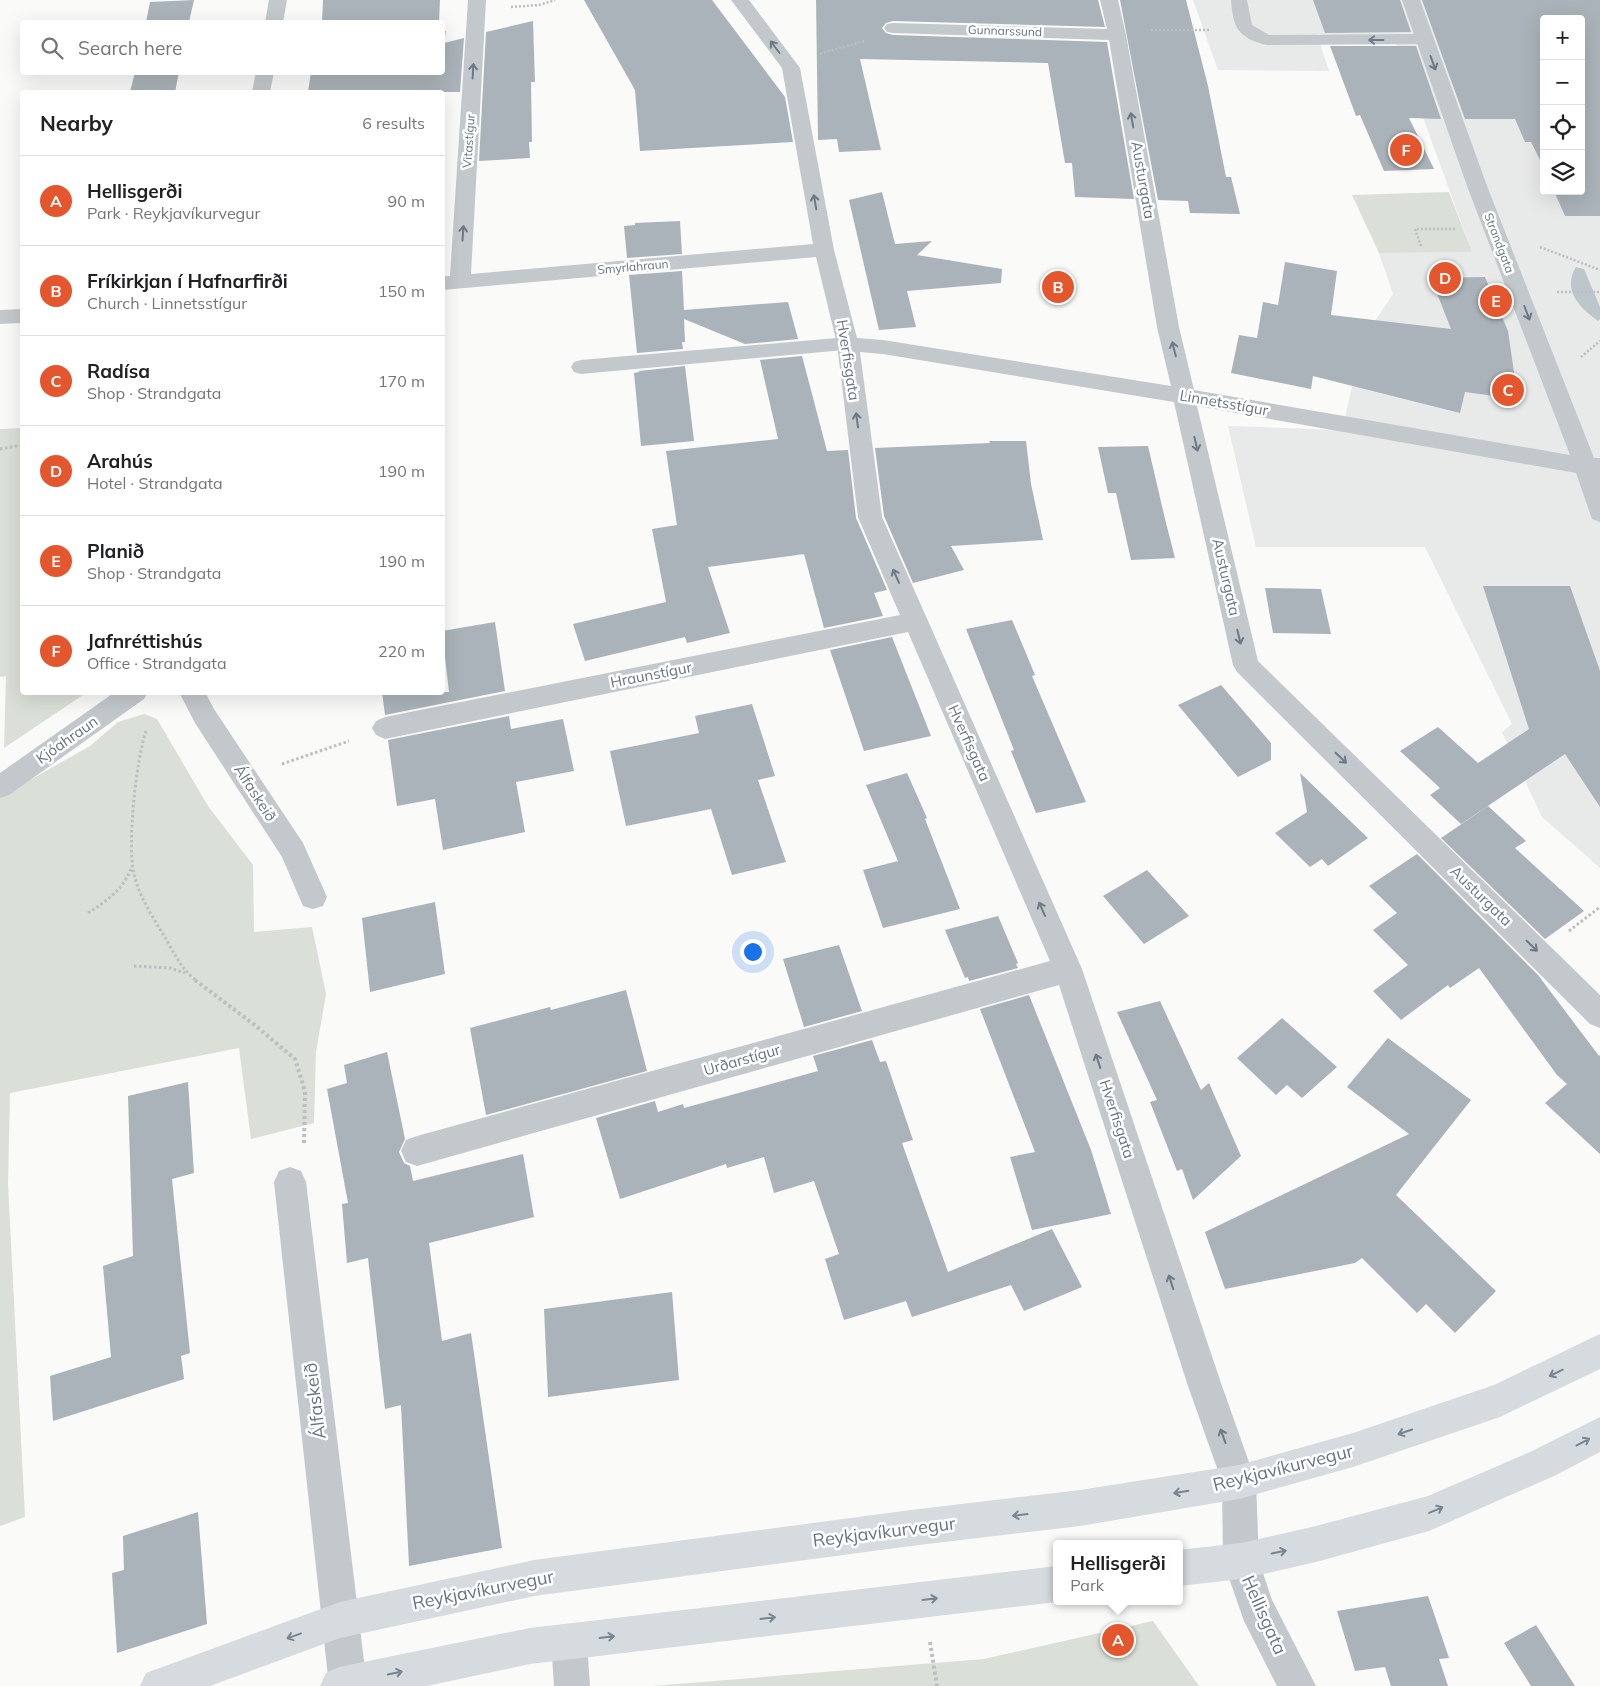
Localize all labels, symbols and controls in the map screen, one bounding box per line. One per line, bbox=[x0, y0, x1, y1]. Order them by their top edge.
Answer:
map controls bbox=[1540, 15, 1585, 195]
button: + bbox=[1540, 15, 1585, 60]
search box bbox=[20, 20, 445, 75]
street label: Gunnarssund bbox=[968, 22, 1042, 39]
icon: search bbox=[38, 34, 66, 62]
one-way arrow bbox=[1368, 35, 1384, 45]
text: Search here bbox=[78, 36, 182, 60]
one-way arrow bbox=[770, 41, 781, 54]
one-way arrow bbox=[1429, 54, 1438, 70]
button: − bbox=[1540, 60, 1585, 105]
one-way arrow bbox=[469, 63, 478, 79]
button: locate bbox=[1540, 105, 1585, 150]
text: Nearby bbox=[40, 110, 113, 136]
text: 6 results bbox=[362, 113, 425, 133]
street label: Vitastígur bbox=[459, 113, 478, 168]
one-way arrow bbox=[1127, 113, 1136, 129]
pin: F bbox=[1390, 131, 1422, 169]
street label: Austurgata bbox=[1127, 140, 1160, 220]
button: layers bbox=[1540, 150, 1585, 195]
text: Hellisgerði bbox=[87, 179, 182, 203]
text: A bbox=[50, 191, 62, 211]
text: 90 m bbox=[388, 191, 425, 211]
one-way arrow bbox=[810, 195, 820, 211]
text: Park · Reykjavíkurvegur bbox=[87, 203, 260, 223]
street label: Strandgata bbox=[1481, 211, 1518, 275]
one-way arrow bbox=[458, 226, 468, 242]
street label: Smyrlahraun bbox=[597, 256, 669, 277]
pin: D bbox=[1429, 259, 1461, 297]
pin: B bbox=[1042, 268, 1074, 306]
text: Fríkirkjan í Hafnarfirði bbox=[87, 269, 288, 293]
text: B bbox=[50, 281, 62, 301]
text: 150 m bbox=[378, 281, 425, 301]
pin: E bbox=[1480, 282, 1512, 320]
text: Church · Linnetsstígur bbox=[87, 293, 247, 313]
one-way arrow bbox=[1522, 305, 1532, 320]
street label: Hverfisgata bbox=[833, 318, 864, 402]
one-way arrow bbox=[1169, 341, 1178, 357]
text: Radísa bbox=[87, 359, 150, 383]
text: C bbox=[51, 371, 61, 391]
text: 170 m bbox=[378, 371, 425, 391]
pin: C bbox=[1492, 371, 1524, 409]
text: Shop · Strandgata bbox=[87, 383, 221, 403]
street label: Linnetsstígur bbox=[1178, 385, 1270, 420]
one-way arrow bbox=[852, 412, 862, 428]
one-way arrow bbox=[1192, 435, 1201, 451]
text: Arahús bbox=[87, 449, 153, 473]
text: D bbox=[50, 461, 62, 481]
text: 190 m bbox=[378, 461, 425, 481]
text: Hotel · Strandgata bbox=[87, 473, 223, 493]
street label: Austurgata bbox=[1208, 536, 1245, 617]
text: Planið bbox=[87, 539, 144, 563]
text: E bbox=[51, 551, 61, 571]
text: 190 m bbox=[378, 551, 425, 571]
text: Shop · Strandgata bbox=[87, 563, 221, 583]
one-way arrow bbox=[891, 569, 901, 584]
one-way arrow bbox=[1235, 628, 1244, 644]
text: Jafnréttishús bbox=[87, 629, 202, 653]
text: F bbox=[51, 641, 61, 661]
text: 220 m bbox=[378, 641, 425, 661]
text: Office · Strandgata bbox=[87, 653, 227, 673]
street label: Hraunstígur bbox=[609, 657, 694, 692]
street label: Hverfisgata bbox=[944, 702, 995, 784]
street label: Kjóahraun bbox=[32, 711, 101, 768]
one-way arrow bbox=[1335, 752, 1347, 764]
street label: Álfaskeið bbox=[230, 761, 281, 825]
street label: Austurgata bbox=[1446, 862, 1516, 930]
one-way arrow bbox=[1036, 902, 1046, 917]
your location bbox=[740, 939, 766, 965]
one-way arrow bbox=[1526, 940, 1538, 952]
street label: Urðarstígur bbox=[701, 1039, 783, 1079]
one-way arrow bbox=[1093, 1054, 1102, 1069]
street label: Hverfisgata bbox=[1096, 1077, 1139, 1161]
one-way arrow bbox=[1166, 1275, 1175, 1290]
street label: Álfaskeið bbox=[298, 1362, 331, 1441]
one-way arrow bbox=[1549, 1368, 1564, 1378]
one-way arrow bbox=[1398, 1428, 1414, 1438]
one-way arrow bbox=[1218, 1429, 1227, 1444]
one-way arrow bbox=[1576, 1437, 1591, 1447]
street label: Reykjavíkurvegur bbox=[1210, 1439, 1356, 1496]
one-way arrow bbox=[1173, 1487, 1189, 1497]
one-way arrow bbox=[1428, 1505, 1443, 1515]
one-way arrow bbox=[1013, 1510, 1029, 1520]
street label: Reykjavíkurvegur bbox=[811, 1511, 957, 1552]
popup bbox=[1053, 1540, 1183, 1605]
one-way arrow bbox=[1271, 1547, 1287, 1557]
text: Hellisgerði bbox=[1070, 1551, 1166, 1575]
street label: Reykjavíkurvegur bbox=[410, 1564, 556, 1614]
street label: Hellisgata bbox=[1237, 1572, 1292, 1658]
text: Park bbox=[1070, 1575, 1104, 1595]
one-way arrow bbox=[921, 1594, 937, 1604]
one-way arrow bbox=[760, 1613, 776, 1623]
pin: A bbox=[1102, 1621, 1134, 1659]
one-way arrow bbox=[287, 1632, 303, 1641]
one-way arrow bbox=[599, 1632, 615, 1642]
one-way arrow bbox=[387, 1668, 403, 1678]

